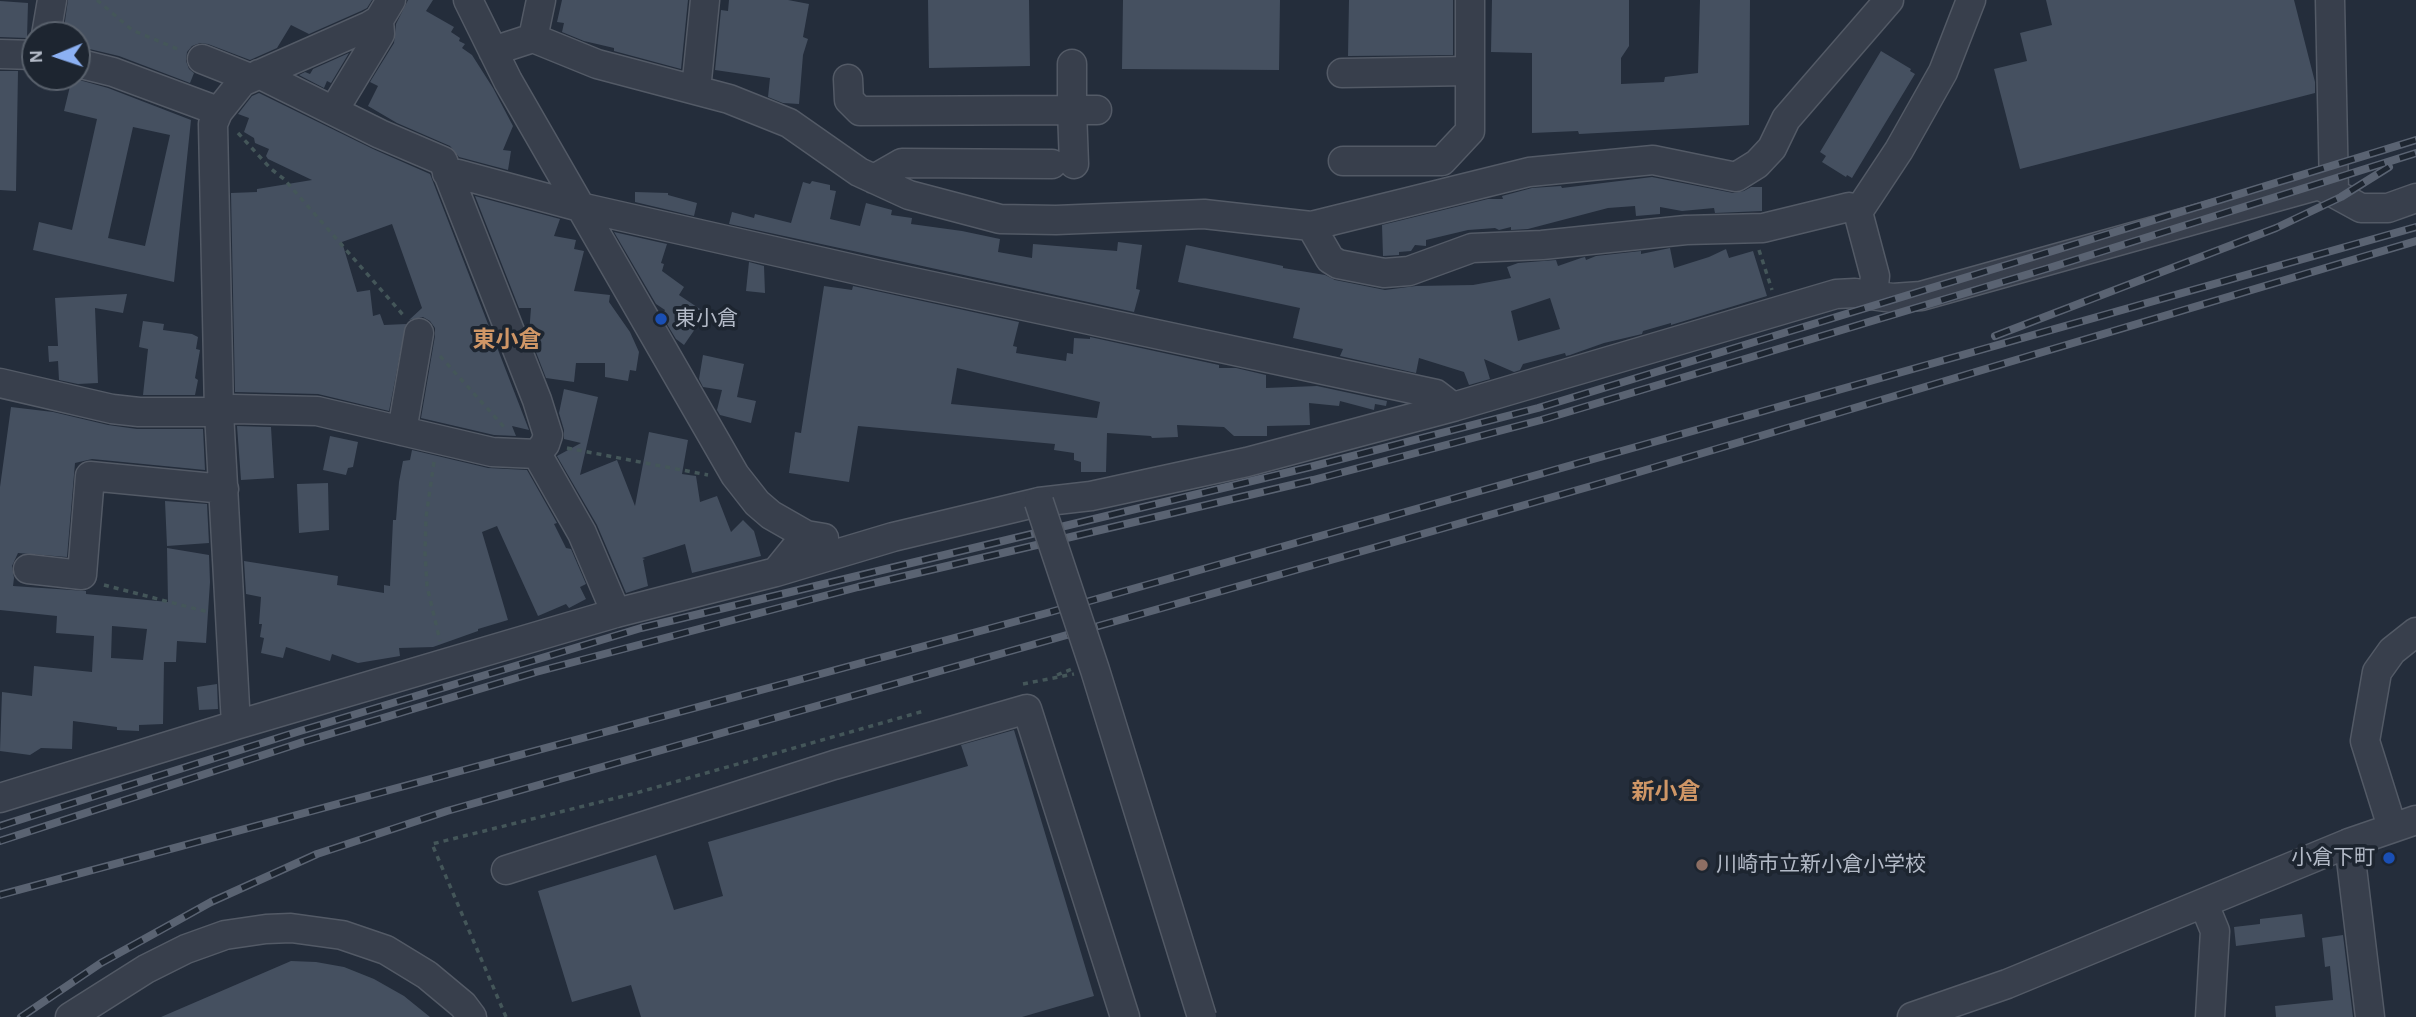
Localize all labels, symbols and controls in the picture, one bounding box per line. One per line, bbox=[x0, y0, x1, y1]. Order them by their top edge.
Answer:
north arrow bbox=[21, 21, 91, 91]
text: N bbox=[27, 50, 46, 64]
place label: 東小倉 bbox=[675, 306, 738, 332]
marker: 東小倉 bbox=[653, 311, 669, 327]
district label: 東小倉 bbox=[473, 326, 541, 354]
district label: 新小倉 bbox=[1632, 778, 1700, 806]
place label: 小倉下町 bbox=[2291, 845, 2375, 871]
marker: 小倉下町 bbox=[2381, 850, 2397, 866]
place label: 川崎市立新小倉小学校 bbox=[1716, 852, 1926, 878]
marker: 川崎市立新小倉小学校 bbox=[1694, 857, 1710, 873]

